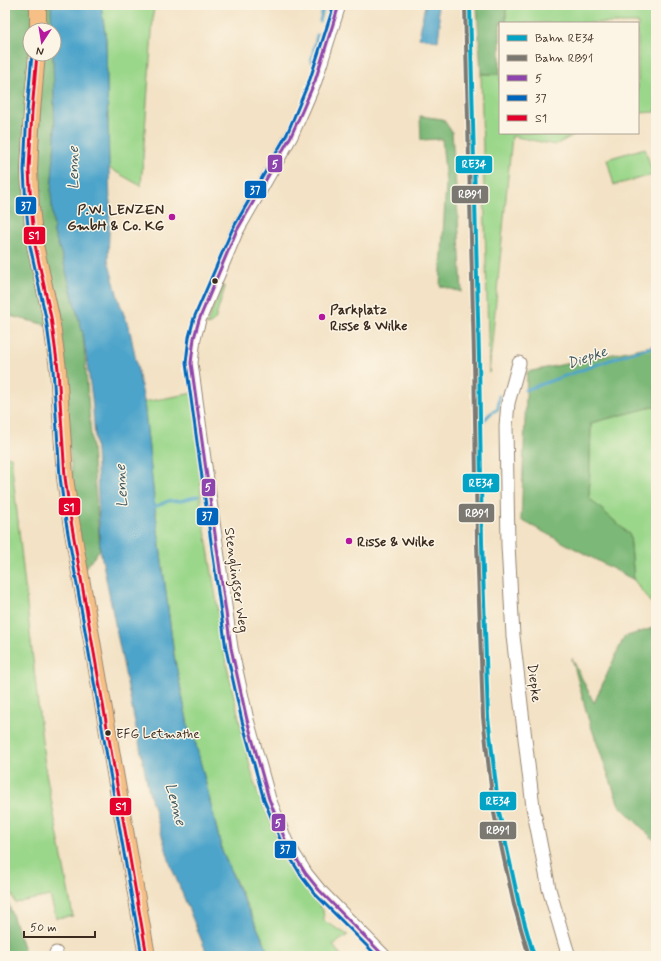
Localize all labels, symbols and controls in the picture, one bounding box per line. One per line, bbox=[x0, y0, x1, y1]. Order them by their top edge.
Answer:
north arrow bbox=[22, 22, 62, 62]
legend bbox=[499, 22, 639, 134]
text: Bahn RE34 bbox=[535, 31, 594, 47]
text: N bbox=[35, 43, 45, 58]
text: Bahn RB91 bbox=[535, 51, 593, 67]
text: 5 bbox=[535, 71, 542, 87]
text: 37 bbox=[535, 91, 546, 107]
text: S1 bbox=[535, 111, 547, 127]
water label: Lenne bbox=[64, 145, 84, 190]
line badge: 5 bbox=[267, 154, 283, 173]
line badge: RE34 bbox=[455, 155, 493, 174]
text: 5 bbox=[272, 158, 279, 172]
text: RE34 bbox=[462, 158, 487, 172]
line badge: 37 bbox=[244, 180, 267, 199]
text: 37 bbox=[250, 184, 261, 198]
line badge: RB91 bbox=[451, 185, 489, 204]
text: RB91 bbox=[458, 188, 482, 202]
line badge: 37 bbox=[15, 196, 37, 215]
text: 37 bbox=[21, 200, 32, 214]
place label: P.W. LENZEN GmbH & Co. KG bbox=[67, 201, 165, 235]
marker: P.W. LENZEN GmbH & Co. KG bbox=[167, 212, 177, 222]
line badge: S1 bbox=[23, 226, 46, 245]
text: S1 bbox=[28, 229, 40, 243]
unlabelled marker bbox=[210, 276, 220, 286]
place label: Parkplatz Risse & Wilke bbox=[330, 301, 408, 335]
marker: Parkplatz Risse & Wilke bbox=[317, 312, 327, 322]
water label: Diepke bbox=[564, 341, 611, 374]
water label: Lenne bbox=[111, 463, 133, 508]
line badge: RE34 bbox=[462, 473, 500, 493]
text: RE34 bbox=[469, 477, 494, 491]
line badge: 5 bbox=[201, 478, 216, 497]
text: 5 bbox=[205, 481, 212, 495]
line badge: S1 bbox=[58, 497, 81, 516]
text: S1 bbox=[63, 501, 75, 515]
line badge: RB91 bbox=[458, 503, 495, 523]
line badge: 37 bbox=[196, 507, 219, 526]
text: RB91 bbox=[465, 507, 489, 521]
text: 37 bbox=[202, 510, 213, 524]
street label: Stenglingser Weg bbox=[218, 526, 252, 634]
place label: Risse & Wilke bbox=[357, 533, 435, 551]
marker: Risse & Wilke bbox=[344, 536, 354, 546]
street label: Diepke bbox=[523, 663, 545, 704]
place label: EFG Letmathe bbox=[116, 726, 200, 743]
marker: EFG Letmathe bbox=[103, 728, 113, 738]
water label: Lenne bbox=[160, 781, 191, 829]
line badge: RE34 bbox=[479, 791, 517, 811]
text: RE34 bbox=[486, 795, 511, 809]
line badge: S1 bbox=[109, 797, 132, 816]
text: S1 bbox=[115, 800, 127, 814]
line badge: 5 bbox=[271, 813, 286, 832]
text: 5 bbox=[275, 817, 282, 831]
line badge: RB91 bbox=[479, 821, 517, 840]
text: RB91 bbox=[486, 824, 510, 838]
line badge: 37 bbox=[274, 840, 297, 859]
text: 37 bbox=[280, 843, 291, 857]
scale bar bbox=[24, 913, 95, 939]
text: 50 m bbox=[30, 920, 57, 936]

